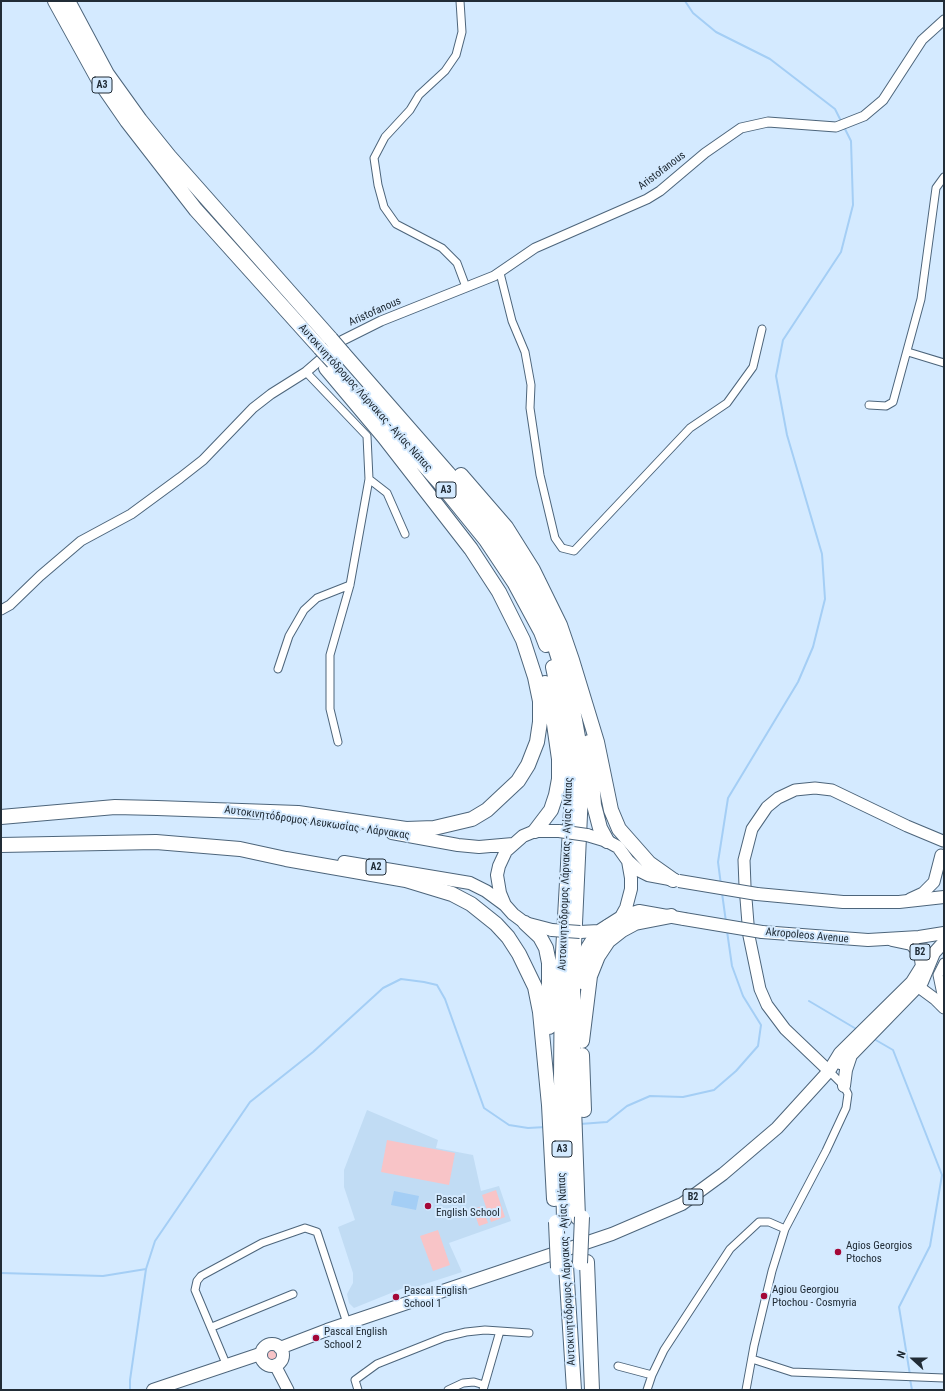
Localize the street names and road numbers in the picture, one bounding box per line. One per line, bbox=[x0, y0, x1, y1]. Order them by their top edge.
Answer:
road number: A3 bbox=[92, 77, 112, 93]
street label: Aristofanous bbox=[636, 149, 688, 193]
street label: Aristofanous bbox=[347, 295, 403, 329]
street label: Αυτοκινητόδρομος Λάρνακας - Αγίας Νάπας bbox=[295, 322, 435, 474]
road number: A3 bbox=[436, 482, 456, 498]
street label: Αυτοκινητόδρομος Λάρνακας - Αγίας Νάπας bbox=[556, 777, 576, 971]
street label: Αυτοκινητόδρομος Λευκωσίας - Λάρνακας bbox=[224, 803, 410, 843]
road number: A2 bbox=[366, 859, 386, 875]
street label: Akropoleos Avenue bbox=[765, 926, 849, 946]
road number: B2 bbox=[910, 944, 930, 960]
road number: A3 bbox=[552, 1141, 572, 1157]
street label: Αυτοκινητόδρομος Λάρνακας - Αγίας Νάπας bbox=[555, 1172, 579, 1366]
road number: B2 bbox=[683, 1189, 703, 1205]

